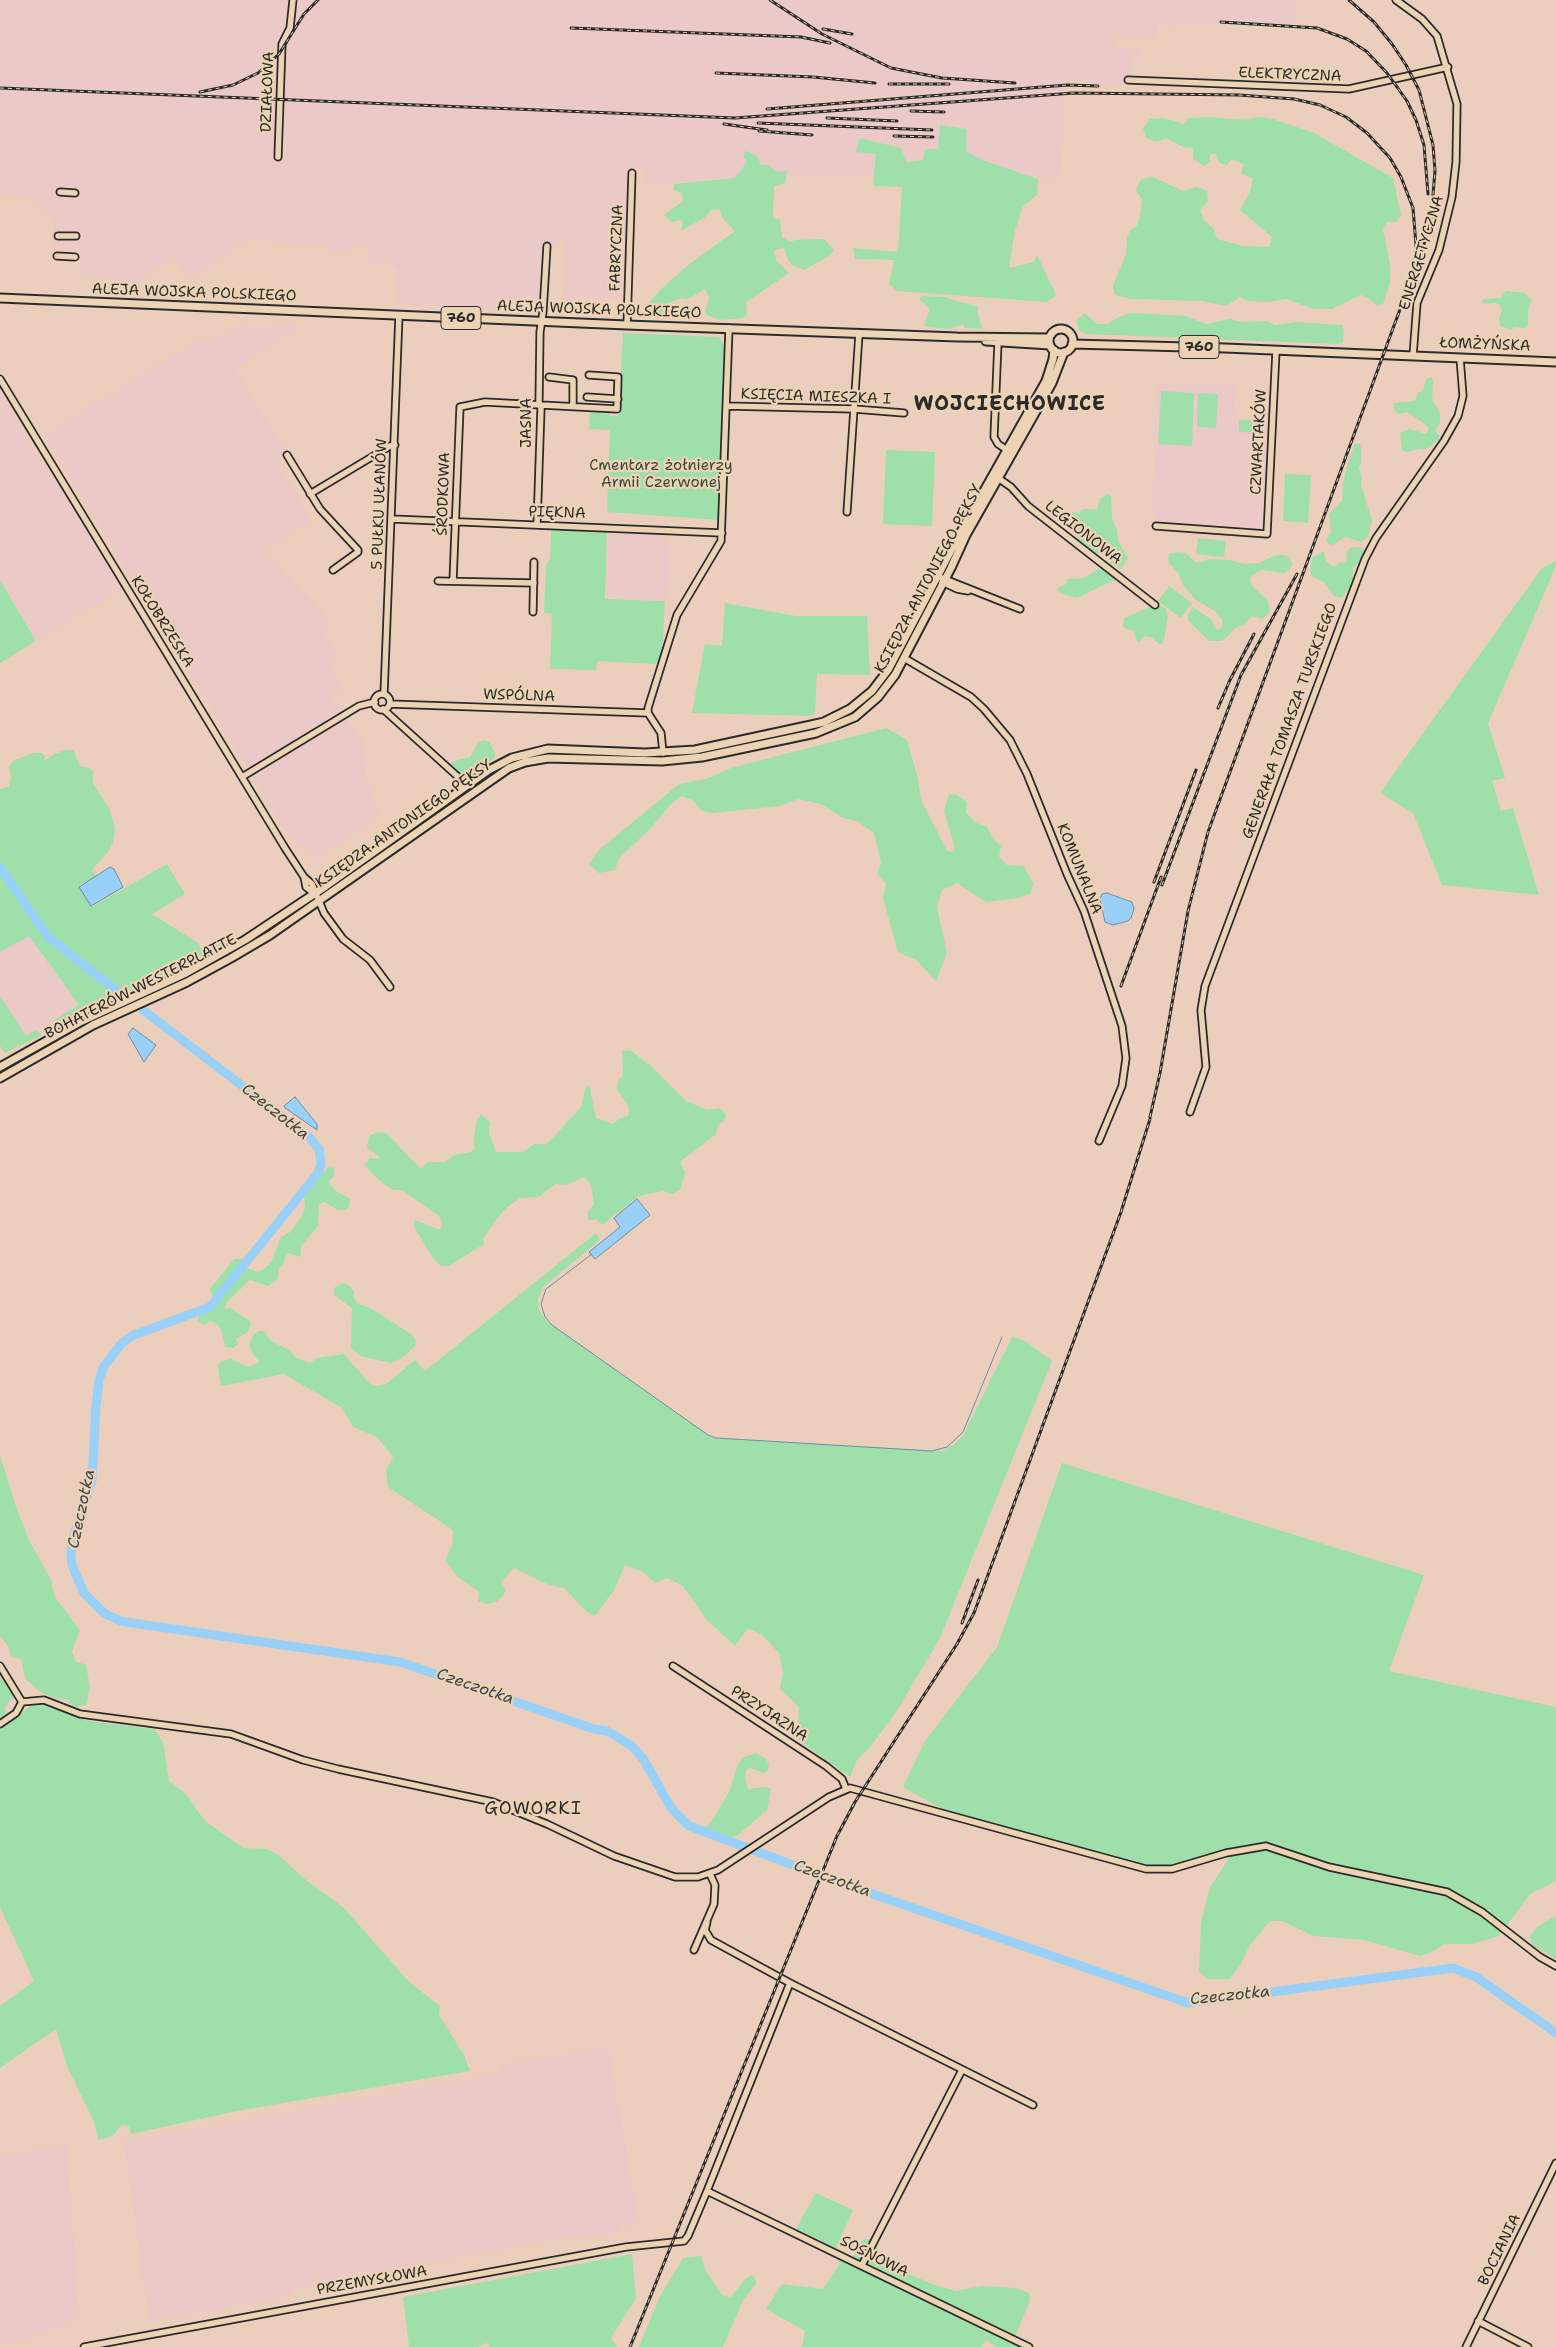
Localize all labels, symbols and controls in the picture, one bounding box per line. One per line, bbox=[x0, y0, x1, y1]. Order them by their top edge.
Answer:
street label: DZIAŁOWA bbox=[258, 51, 278, 133]
street label: ELEKTRYCZNA bbox=[1238, 64, 1342, 86]
street label: ENERGETYCZNA bbox=[1396, 193, 1448, 313]
street label: FABRYCZNA bbox=[606, 204, 628, 292]
street label: ALEJA WOJSKA POLSKIEGO bbox=[91, 280, 297, 306]
street label: ALEJA WOJSKA POLSKIEGO bbox=[496, 297, 702, 323]
road number: 760 bbox=[441, 306, 481, 330]
street label: ŁOMŻYŃSKA bbox=[1439, 334, 1531, 356]
road number: 760 bbox=[1179, 336, 1219, 358]
street label: KSIĘCIA MIESZKA I bbox=[740, 385, 892, 409]
street label: CZWARTAKÓW bbox=[1247, 389, 1271, 495]
district label: WOJCIECHOWICE bbox=[912, 393, 1108, 417]
street label: JASNA bbox=[518, 398, 536, 448]
street label: 5 PUŁKU UŁANÓW bbox=[369, 438, 391, 570]
street label: ŚRODKOWA bbox=[434, 452, 454, 536]
park label: Cmentarz żołnierzy Armii Czerwonej bbox=[589, 457, 733, 492]
street label: KSIĘDZA ANTONIEGO PĘKSY bbox=[871, 482, 987, 676]
street label: LEGIONOWA bbox=[1041, 497, 1125, 569]
street label: PIĘKNA bbox=[528, 503, 586, 523]
street label: KOŁOBRZESKA bbox=[127, 573, 197, 671]
street label: GENERAŁA TOMASZA TURSKIEGO bbox=[1239, 600, 1341, 842]
street label: WSPÓLNA bbox=[483, 686, 555, 706]
street label: KSIĘDZA ANTONIEGO PĘKSY bbox=[312, 756, 496, 892]
street label: KOMUNALNA bbox=[1053, 821, 1105, 917]
street label: BOHATERÓW WESTERPLATTE bbox=[42, 931, 240, 1043]
water label: Czeczotka bbox=[237, 1080, 313, 1144]
water label: Czeczotka bbox=[64, 1468, 100, 1550]
water label: Czeczotka bbox=[434, 1665, 516, 1709]
street label: PRZYJAZNA bbox=[727, 1682, 811, 1746]
district label: GOWORKI bbox=[483, 1798, 583, 1820]
water label: Czeczotka bbox=[791, 1856, 873, 1902]
water label: Czeczotka bbox=[1189, 1982, 1271, 2010]
street label: BOCIANIA bbox=[1475, 2211, 1525, 2289]
street label: SOSNOWA bbox=[837, 2232, 911, 2282]
street label: PRZEMYSŁOWA bbox=[316, 2262, 428, 2300]

